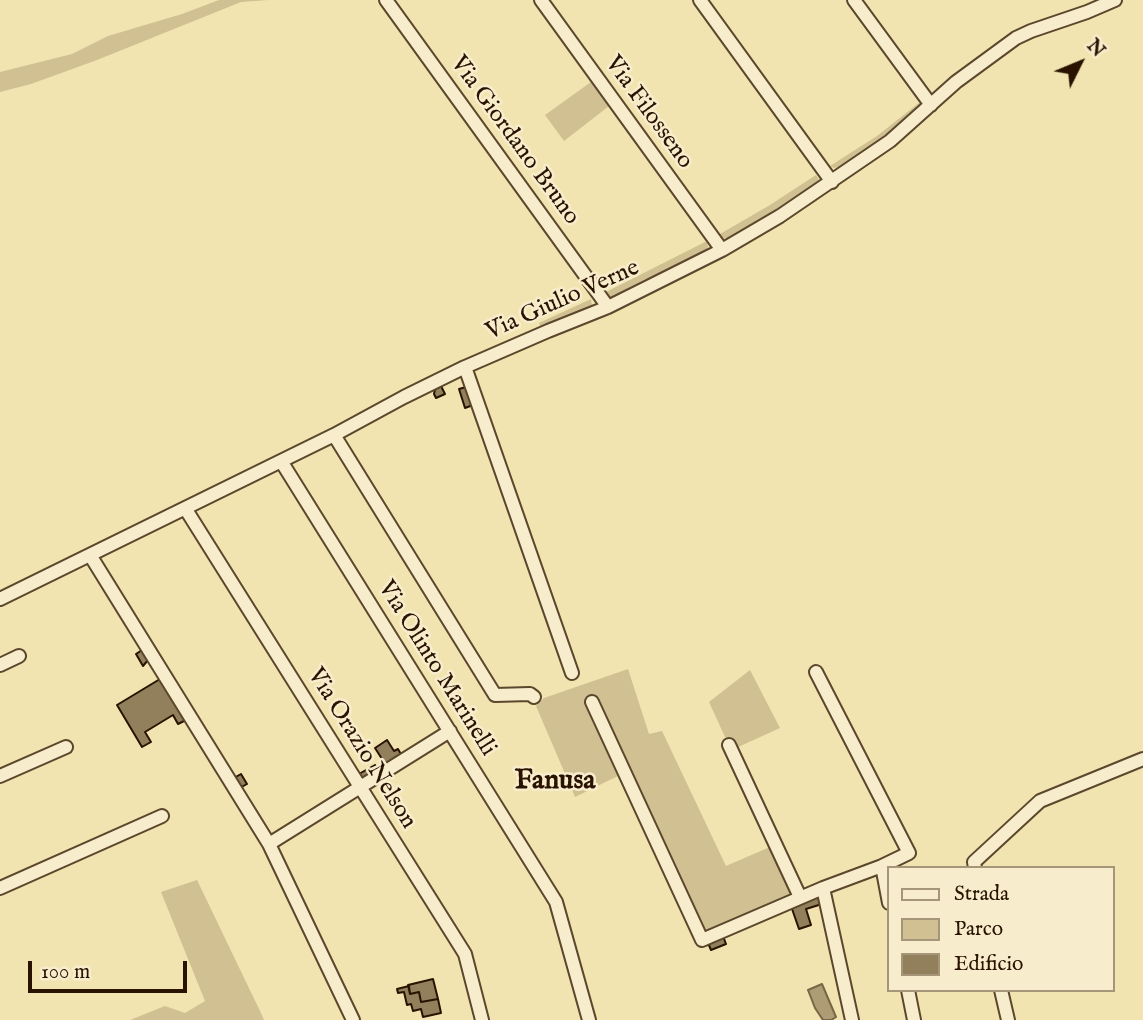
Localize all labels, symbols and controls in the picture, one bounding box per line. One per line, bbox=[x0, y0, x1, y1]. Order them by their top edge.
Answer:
north arrow bbox=[1045, 28, 1115, 98]
text: N bbox=[1081, 34, 1110, 63]
street label: Via Giordano Bruno bbox=[443, 51, 585, 231]
street label: Via Filosseno bbox=[597, 51, 699, 175]
street label: Via Giulio Verne bbox=[482, 254, 644, 348]
street label: Via Olinto Marinelli bbox=[370, 576, 502, 762]
street label: Via Orazio Nelson bbox=[300, 663, 422, 835]
district label: Fanusa bbox=[515, 765, 595, 799]
legend bbox=[888, 866, 1115, 992]
text: Strada bbox=[954, 881, 1009, 908]
text: Parco bbox=[954, 916, 1003, 943]
scale bar bbox=[32, 946, 191, 990]
text: Edificio bbox=[954, 951, 1023, 978]
text: 100 m bbox=[41, 959, 90, 986]

